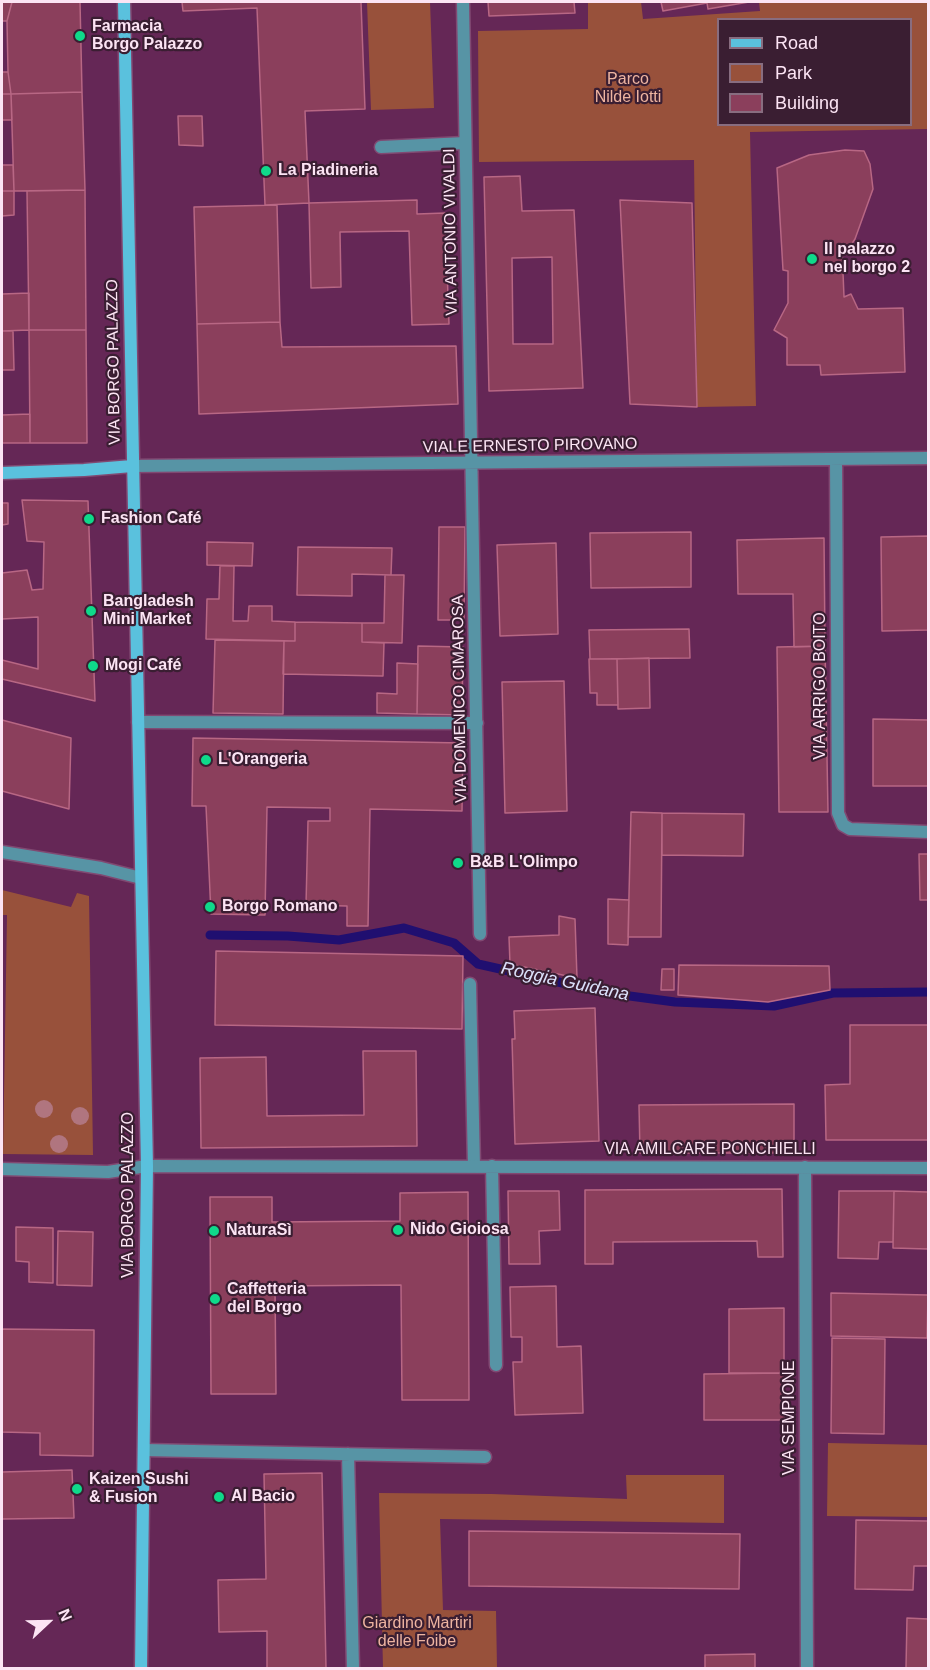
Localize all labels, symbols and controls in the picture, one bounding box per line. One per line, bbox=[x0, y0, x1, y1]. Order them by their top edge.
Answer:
place label: Farmacia Borgo Palazzo bbox=[92, 17, 202, 55]
legend bbox=[717, 18, 912, 126]
marker: Farmacia Borgo Palazzo bbox=[73, 29, 87, 43]
text: Road bbox=[775, 33, 818, 53]
text: Park bbox=[775, 63, 812, 83]
park label: Parco Nilde Iotti bbox=[595, 70, 661, 108]
text: Building bbox=[775, 93, 839, 113]
street label: VIA ANTONIO VIVALDI bbox=[440, 148, 462, 316]
place label: La Piadineria bbox=[278, 161, 378, 181]
marker: La Piadineria bbox=[259, 164, 273, 178]
place label: Il palazzo nel borgo 2 bbox=[824, 240, 910, 278]
marker: Il palazzo nel borgo 2 bbox=[805, 252, 819, 266]
street label: VIA BORGO PALAZZO bbox=[103, 279, 125, 445]
street label: VIALE ERNESTO PIROVANO bbox=[423, 435, 637, 457]
place label: Fashion Café bbox=[101, 509, 201, 529]
marker: Fashion Café bbox=[82, 512, 96, 526]
place label: Bangladesh Mini Market bbox=[103, 592, 194, 630]
street label: VIA DOMENICO CIMAROSA bbox=[449, 595, 471, 803]
marker: Bangladesh Mini Market bbox=[84, 604, 98, 618]
street label: VIA ARRIGO BOITO bbox=[811, 612, 831, 760]
place label: Mogi Café bbox=[105, 656, 181, 676]
marker: Mogi Café bbox=[86, 659, 100, 673]
place label: L'Orangeria bbox=[218, 750, 307, 770]
marker: L'Orangeria bbox=[199, 753, 213, 767]
place label: B&B L'Olimpo bbox=[470, 853, 578, 873]
marker: B&B L'Olimpo bbox=[451, 856, 465, 870]
place label: Borgo Romano bbox=[222, 897, 338, 917]
marker: Borgo Romano bbox=[203, 900, 217, 914]
water label: Roggia Guidana bbox=[499, 958, 631, 1006]
street label: VIA BORGO PALAZZO bbox=[119, 1112, 139, 1278]
street label: VIA AMILCARE PONCHIELLI bbox=[604, 1140, 816, 1160]
place label: Nido Gioiosa bbox=[410, 1220, 509, 1240]
place label: NaturaSì bbox=[226, 1221, 292, 1241]
marker: Nido Gioiosa bbox=[391, 1223, 405, 1237]
marker: NaturaSì bbox=[207, 1224, 221, 1238]
place label: Caffetteria del Borgo bbox=[227, 1280, 306, 1318]
marker: Caffetteria del Borgo bbox=[208, 1292, 222, 1306]
street label: VIA SEMPIONE bbox=[780, 1361, 800, 1475]
place label: Kaizen Sushi & Fusion bbox=[89, 1470, 189, 1508]
marker: Kaizen Sushi & Fusion bbox=[70, 1482, 84, 1496]
place label: Al Bacio bbox=[231, 1487, 295, 1507]
marker: Al Bacio bbox=[212, 1490, 226, 1504]
north arrow bbox=[18, 1592, 78, 1652]
text: N bbox=[55, 1607, 75, 1624]
park label: Giardino Martiri delle Foibe bbox=[362, 1614, 472, 1652]

